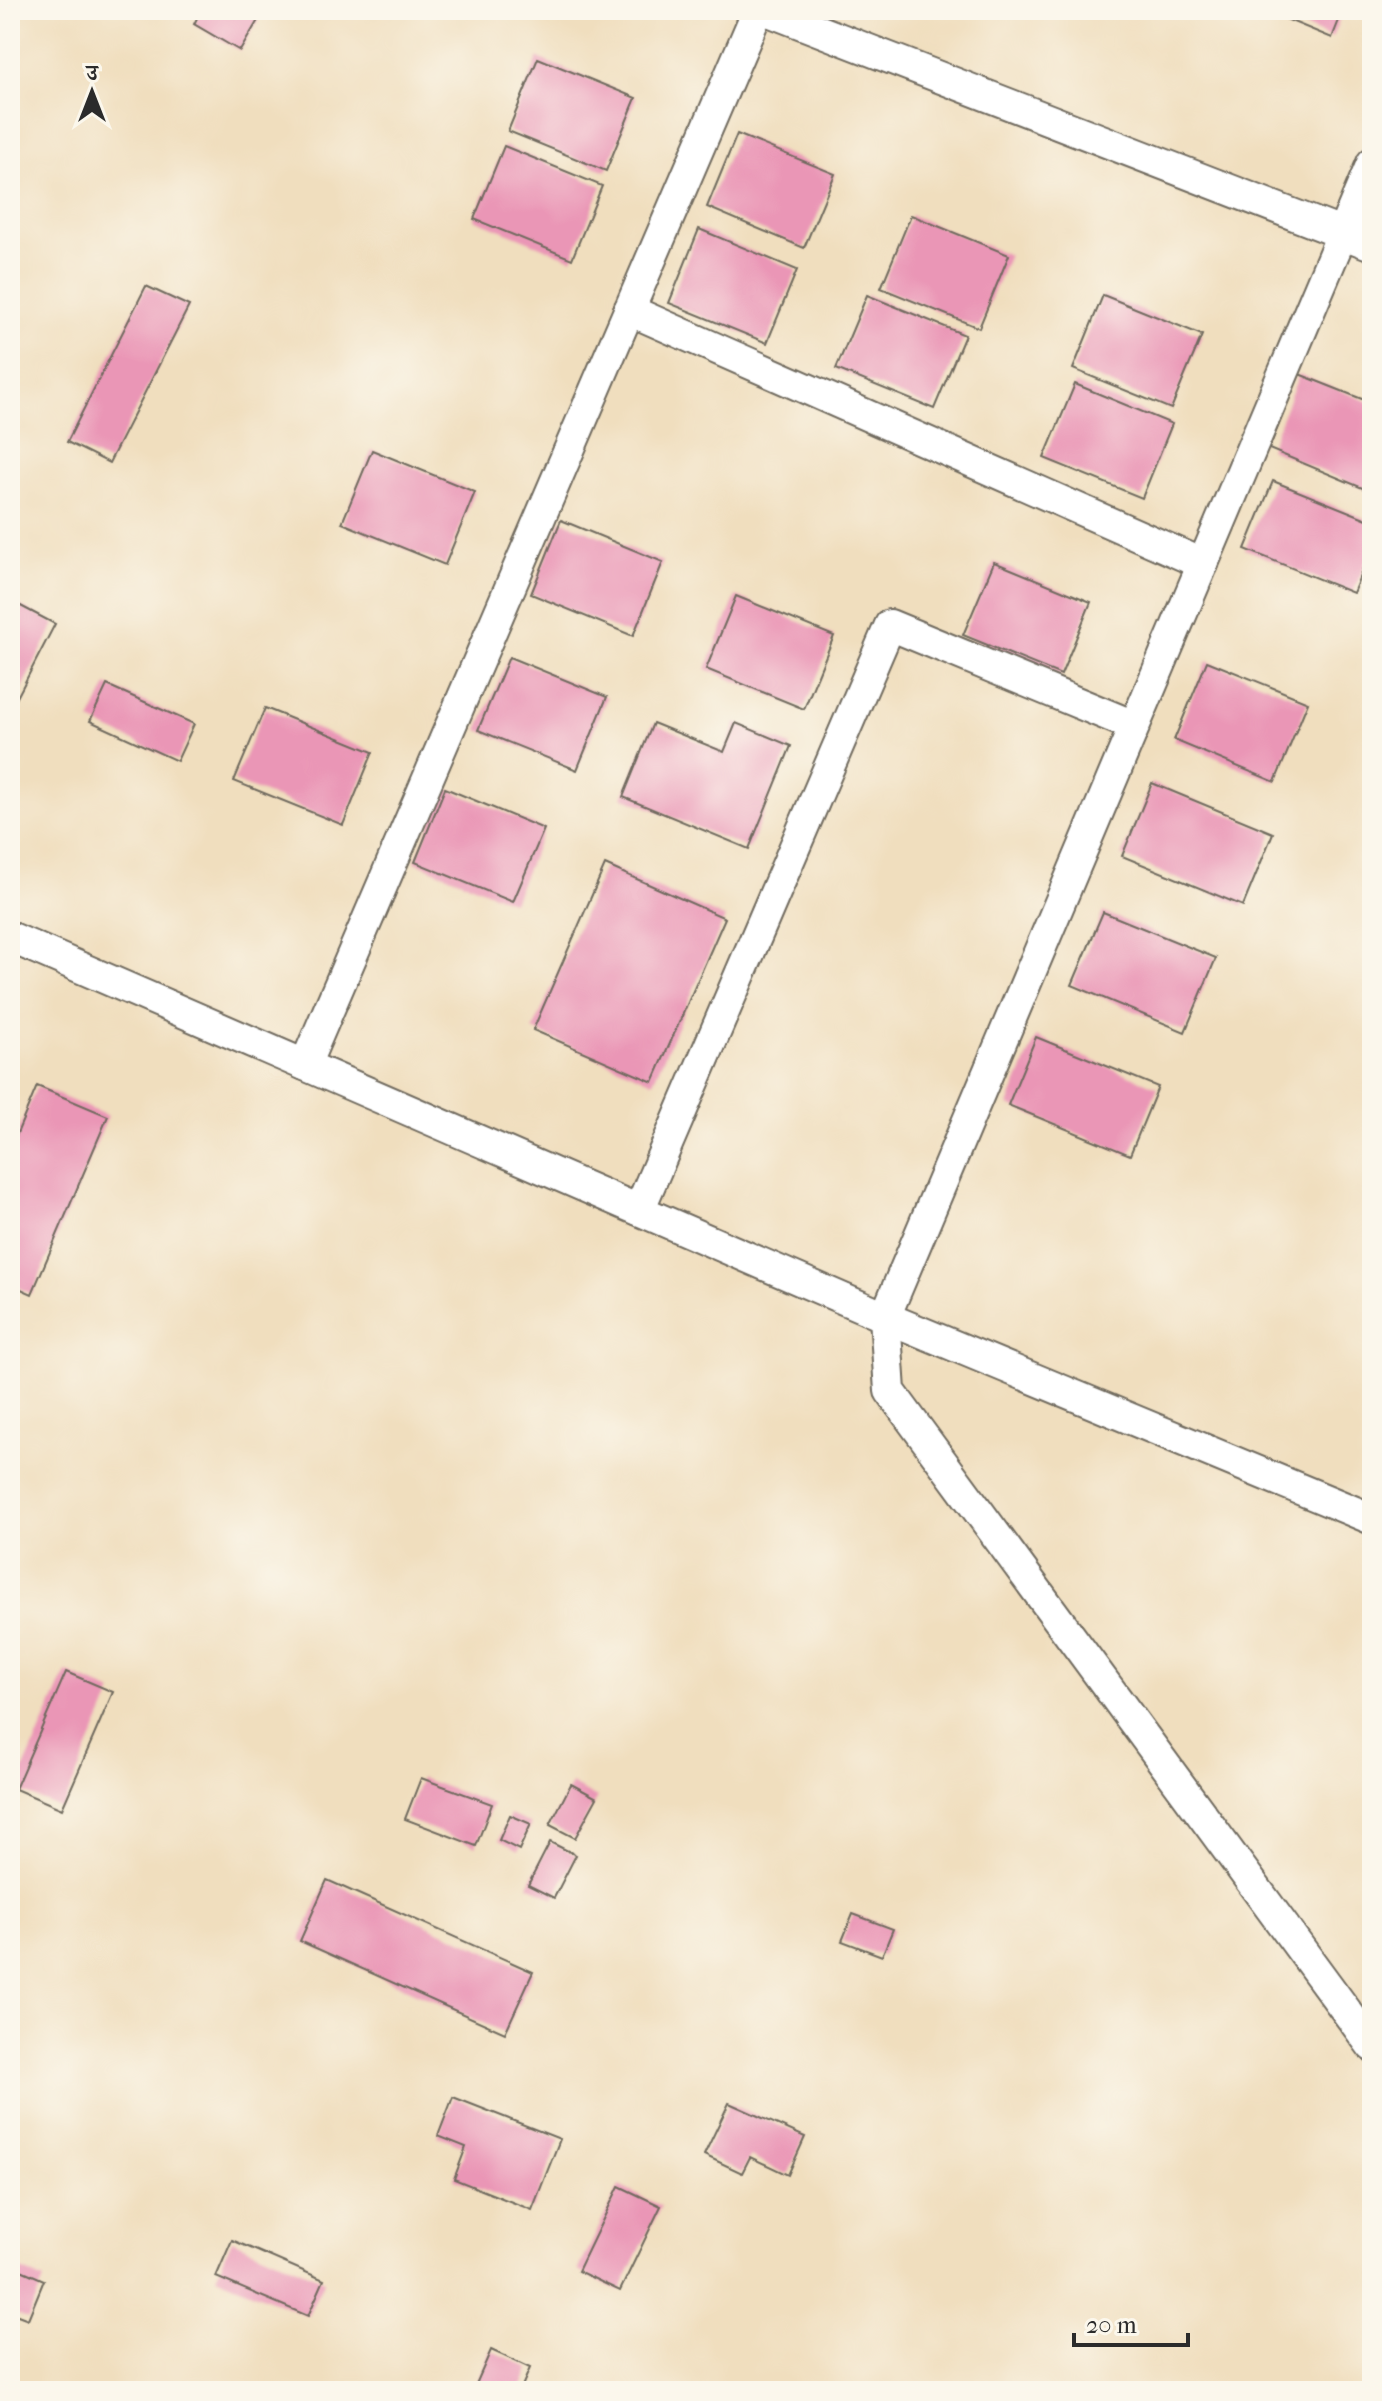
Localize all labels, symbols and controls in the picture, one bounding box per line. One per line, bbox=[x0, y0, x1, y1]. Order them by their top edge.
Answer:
north arrow bbox=[52, 52, 132, 132]
text: उ bbox=[84, 60, 99, 86]
scale bar bbox=[1074, 2297, 1188, 2347]
text: 20 m bbox=[1086, 2311, 1137, 2339]

